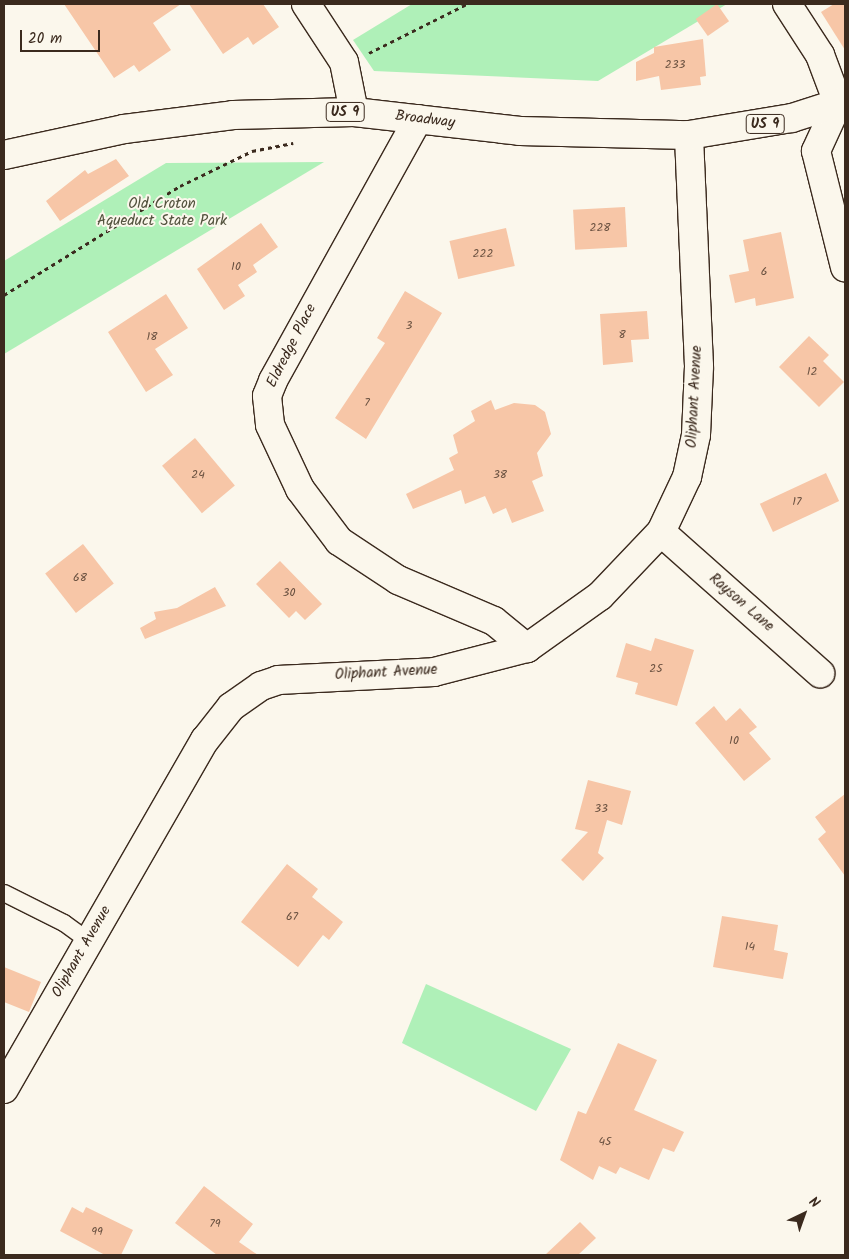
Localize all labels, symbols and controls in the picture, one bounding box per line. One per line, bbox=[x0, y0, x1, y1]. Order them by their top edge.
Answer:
scale bar bbox=[22, 20, 102, 52]
text: 20 m bbox=[28, 27, 62, 51]
house number: 233 bbox=[665, 58, 685, 72]
road number: US 9 bbox=[325, 100, 365, 124]
street label: Broadway bbox=[394, 107, 456, 133]
road number: US 9 bbox=[745, 112, 785, 136]
park label: Old Croton Aqueduct State Park bbox=[97, 195, 227, 230]
house number: 228 bbox=[589, 221, 611, 235]
house number: 222 bbox=[473, 247, 493, 261]
house number: 10 bbox=[231, 260, 241, 274]
house number: 6 bbox=[761, 265, 767, 279]
street label: Eldredge Place bbox=[263, 301, 321, 391]
house number: 3 bbox=[406, 319, 412, 333]
house number: 8 bbox=[618, 328, 626, 342]
house number: 18 bbox=[147, 330, 157, 344]
street label: Oliphant Avenue bbox=[683, 345, 707, 449]
house number: 12 bbox=[807, 365, 817, 379]
house number: 7 bbox=[364, 396, 370, 410]
house number: 24 bbox=[191, 468, 205, 482]
house number: 38 bbox=[493, 468, 507, 482]
house number: 17 bbox=[792, 495, 802, 509]
street label: Rayson Lane bbox=[705, 570, 777, 636]
house number: 68 bbox=[73, 571, 87, 585]
house number: 30 bbox=[283, 586, 295, 600]
street label: Oliphant Avenue bbox=[334, 661, 438, 685]
house number: 25 bbox=[649, 662, 663, 676]
house number: 10 bbox=[729, 734, 739, 748]
house number: 33 bbox=[594, 802, 608, 816]
street label: Oliphant Avenue bbox=[49, 903, 115, 1001]
house number: 67 bbox=[286, 910, 298, 924]
house number: 14 bbox=[745, 940, 755, 954]
house number: 45 bbox=[598, 1135, 612, 1149]
north arrow bbox=[779, 1189, 829, 1239]
text: N bbox=[803, 1192, 825, 1214]
house number: 79 bbox=[209, 1217, 221, 1231]
house number: 99 bbox=[91, 1225, 103, 1239]

